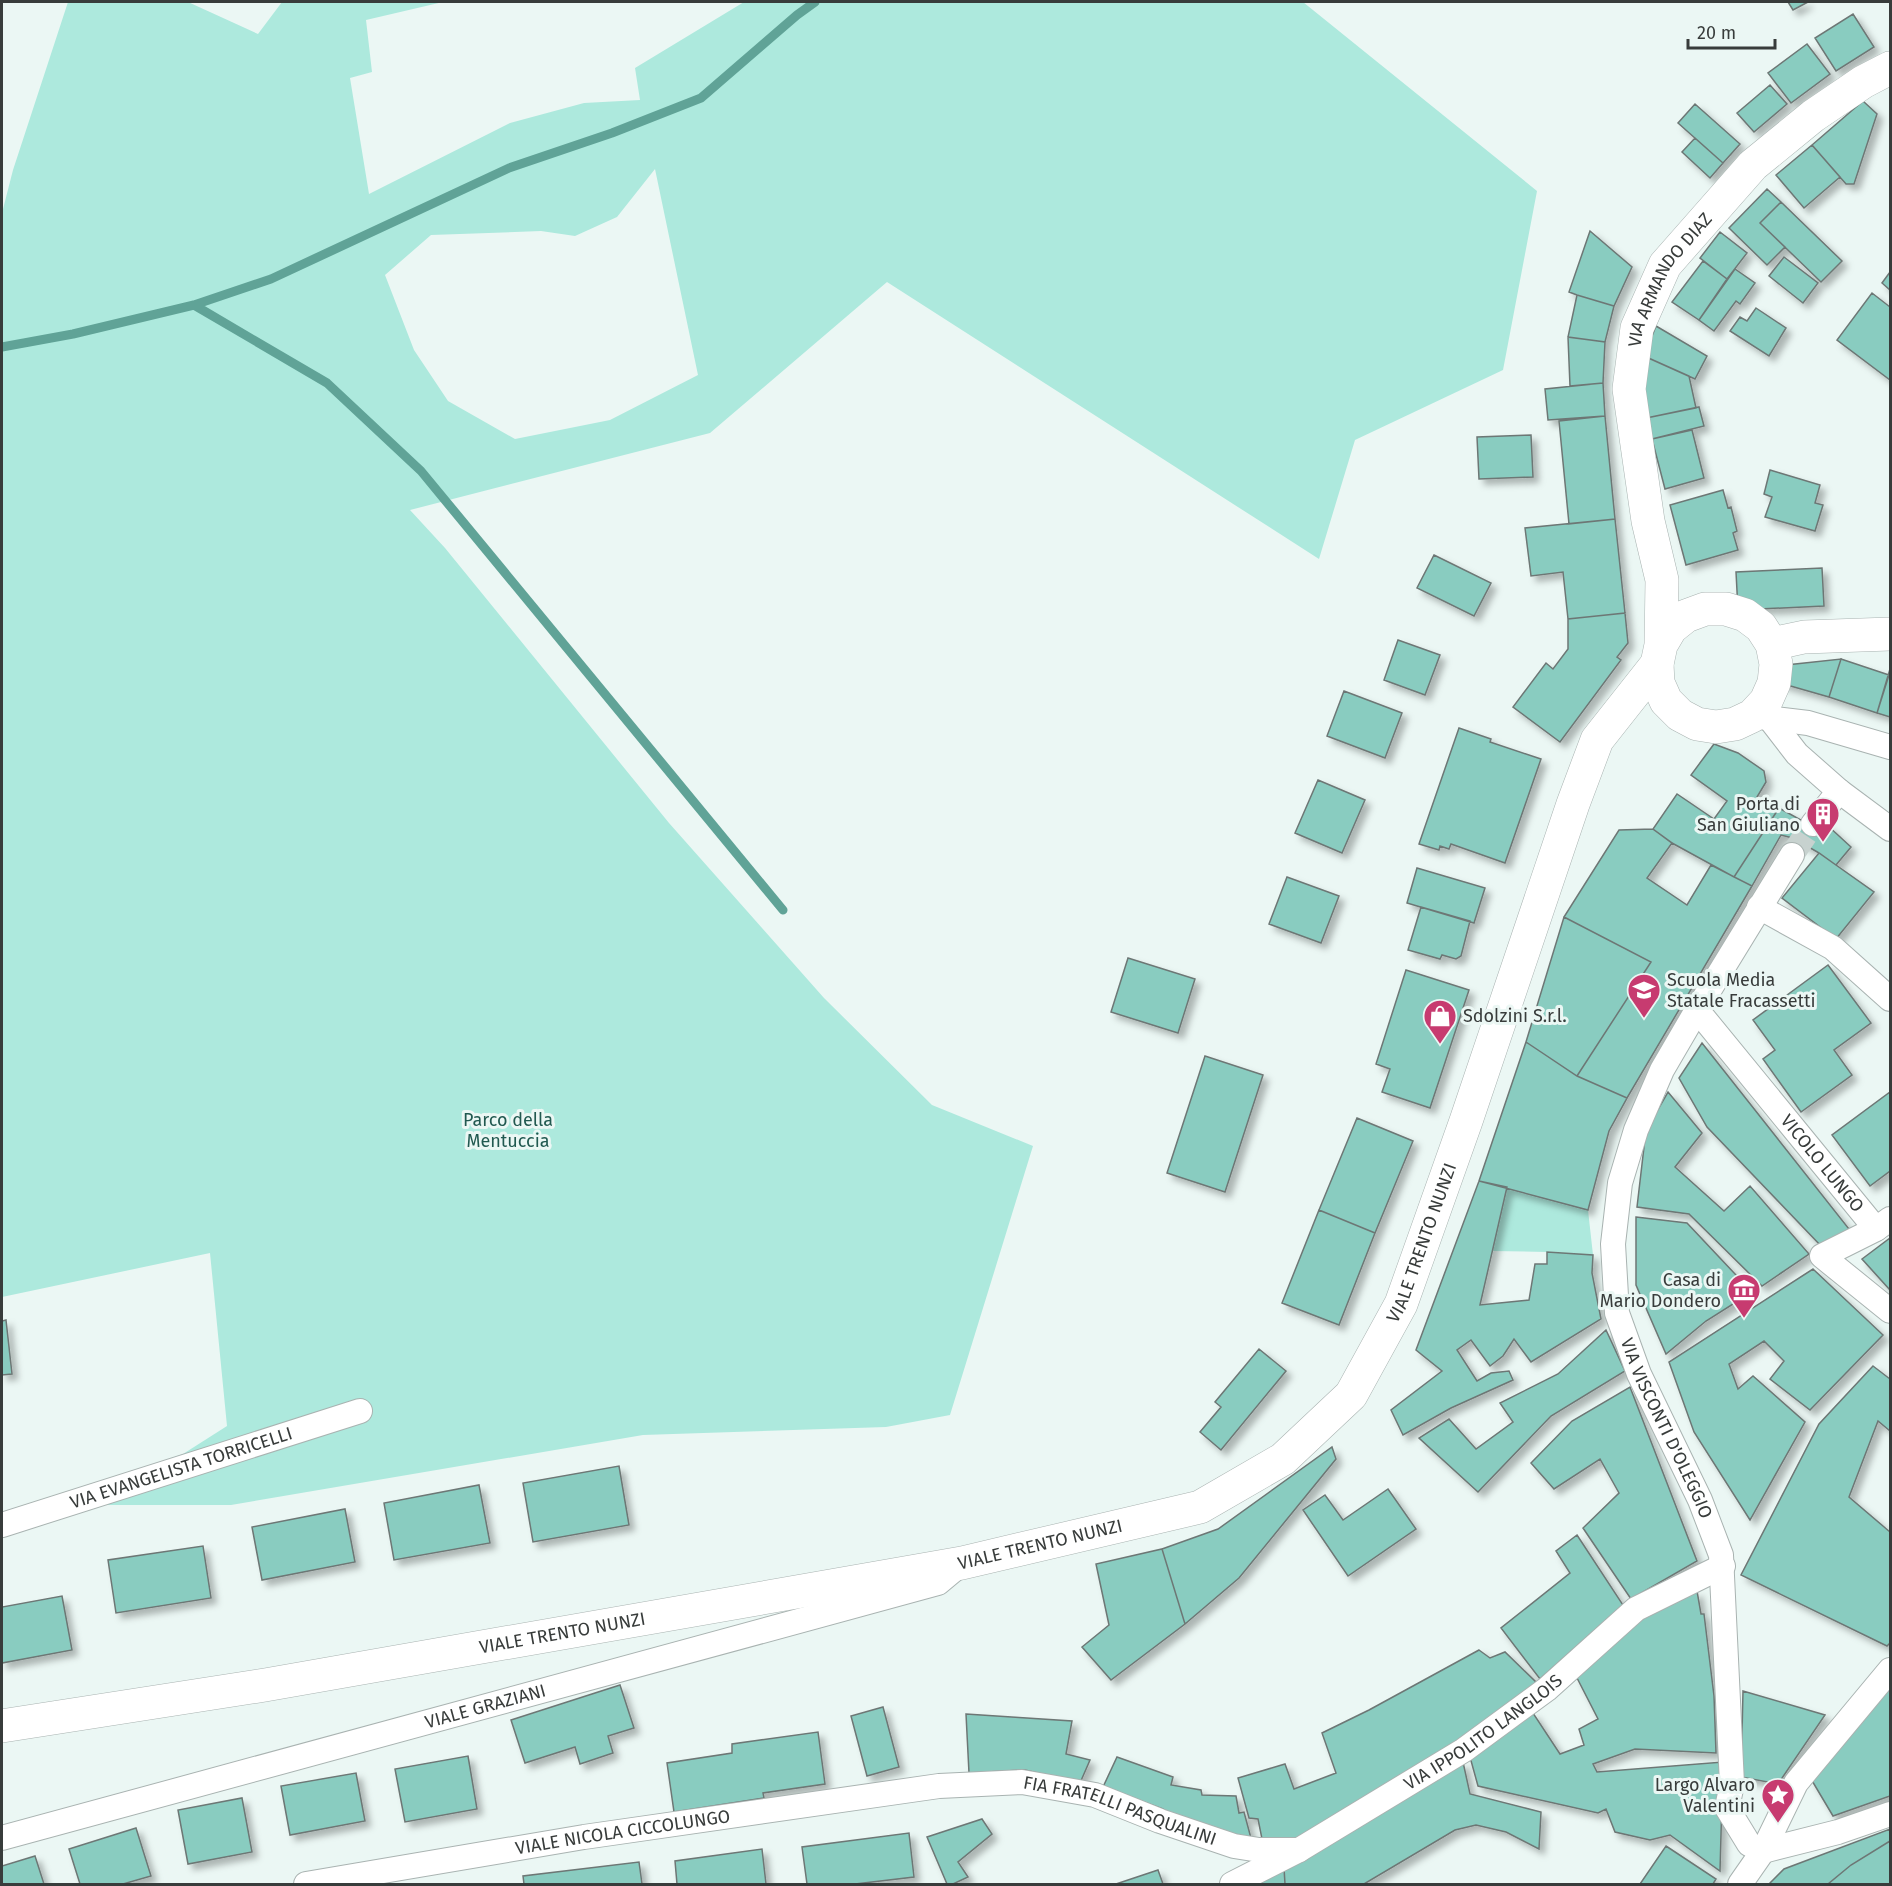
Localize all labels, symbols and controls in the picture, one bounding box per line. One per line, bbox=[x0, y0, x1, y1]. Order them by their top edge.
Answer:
scale bar bbox=[1688, 12, 1775, 50]
text: 20 m bbox=[1697, 22, 1736, 44]
street label: VIA ARMANDO DIAZ bbox=[1624, 208, 1717, 348]
place label: Porta di San Giuliano bbox=[1697, 793, 1800, 836]
building icon: Porta di San Giuliano bbox=[1805, 796, 1841, 843]
place label: Scuola Media Statale Fracassetti bbox=[1667, 969, 1816, 1012]
school or university icon: Scuola Media Statale Fracassetti bbox=[1626, 972, 1662, 1019]
shop icon: Sdolzini S.r.l. bbox=[1422, 998, 1458, 1045]
place label: Sdolzini S.r.l. bbox=[1463, 1005, 1567, 1027]
park label: Parco della Mentuccia bbox=[463, 1109, 553, 1152]
street label: VICOLO LUNGO bbox=[1776, 1110, 1869, 1217]
street label: VIALE TRENTO NUNZI bbox=[1382, 1160, 1461, 1326]
place label: Casa di Mario Dondero bbox=[1600, 1269, 1721, 1312]
museum icon: Casa di Mario Dondero bbox=[1726, 1272, 1762, 1319]
street label: VIA VISCONTI D'OLEGGIO bbox=[1616, 1335, 1717, 1522]
street label: VIA EVANGELISTA TORRICELLI bbox=[67, 1422, 295, 1514]
street label: VIALE TRENTO NUNZI bbox=[956, 1515, 1125, 1575]
street label: VIALE TRENTO NUNZI bbox=[477, 1608, 647, 1658]
street label: VIA IPPOLITO LANGLOIS bbox=[1400, 1669, 1567, 1795]
street label: VIALE GRAZIANI bbox=[423, 1679, 548, 1733]
street label: FIA FRATELLI PASQUALINI bbox=[1022, 1771, 1219, 1850]
place label: Largo Alvaro Valentini bbox=[1655, 1774, 1755, 1817]
place icon: Largo Alvaro Valentini bbox=[1760, 1777, 1796, 1824]
street label: VIALE NICOLA CICCOLUNGO bbox=[514, 1805, 732, 1859]

